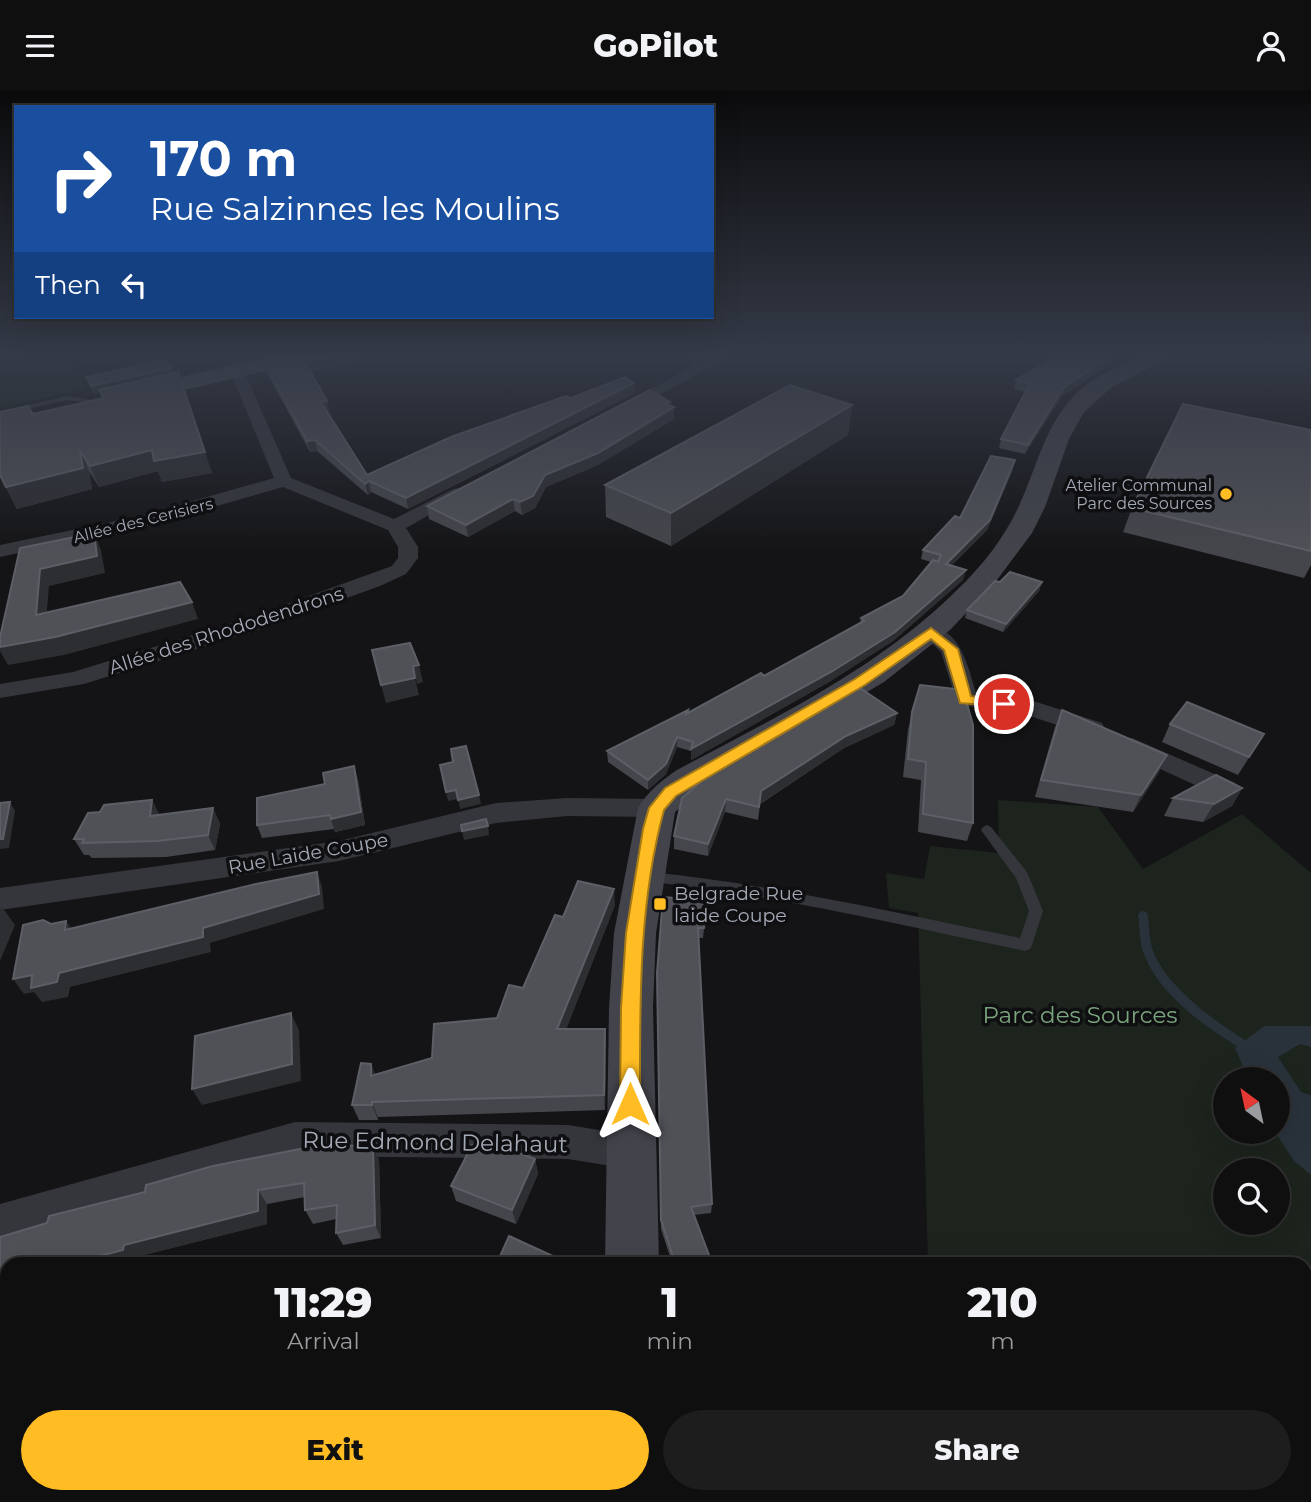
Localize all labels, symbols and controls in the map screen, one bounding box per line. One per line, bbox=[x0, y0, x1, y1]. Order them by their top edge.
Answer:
text: GoPilot bbox=[593, 26, 718, 65]
icon: menu bbox=[21, 27, 59, 65]
icon: person bbox=[1252, 27, 1290, 65]
text: 170 m bbox=[150, 129, 297, 188]
icon: right bbox=[35, 133, 126, 224]
text: Rue Salzinnes les Moulins bbox=[150, 189, 560, 228]
icon: left bbox=[115, 266, 153, 304]
text: Then bbox=[35, 269, 101, 301]
place label: Atelier Communal Parc des Sources bbox=[1066, 476, 1212, 513]
marker: Atelier Communal Parc des Sources bbox=[1218, 486, 1234, 502]
street label: Allée des Cerisiers bbox=[71, 494, 215, 547]
street label: Allée des Rhododendrons bbox=[106, 582, 346, 679]
pin bbox=[974, 674, 1034, 734]
icon: arrive bbox=[985, 685, 1023, 723]
street label: Rue Laide Coupe bbox=[226, 828, 390, 879]
place label: Belgrade Rue laide Coupe bbox=[674, 882, 803, 927]
marker: Belgrade Rue laide Coupe bbox=[652, 896, 668, 912]
park label: Parc des Sources bbox=[982, 1001, 1178, 1029]
position arrow bbox=[593, 1067, 667, 1141]
north arrow bbox=[1213, 1067, 1290, 1145]
map controls bbox=[1213, 1067, 1290, 1235]
street label: Rue Edmond Delahaut bbox=[302, 1126, 568, 1158]
button: search bbox=[1213, 1158, 1290, 1235]
text: 11:29 bbox=[274, 1276, 372, 1328]
text: 1 bbox=[661, 1276, 678, 1328]
text: 210 bbox=[967, 1276, 1038, 1328]
text: Arrival bbox=[287, 1327, 360, 1355]
text: min bbox=[647, 1327, 693, 1355]
text: m bbox=[990, 1327, 1015, 1355]
button: Exit bbox=[21, 1410, 649, 1490]
button: Share bbox=[663, 1410, 1291, 1490]

